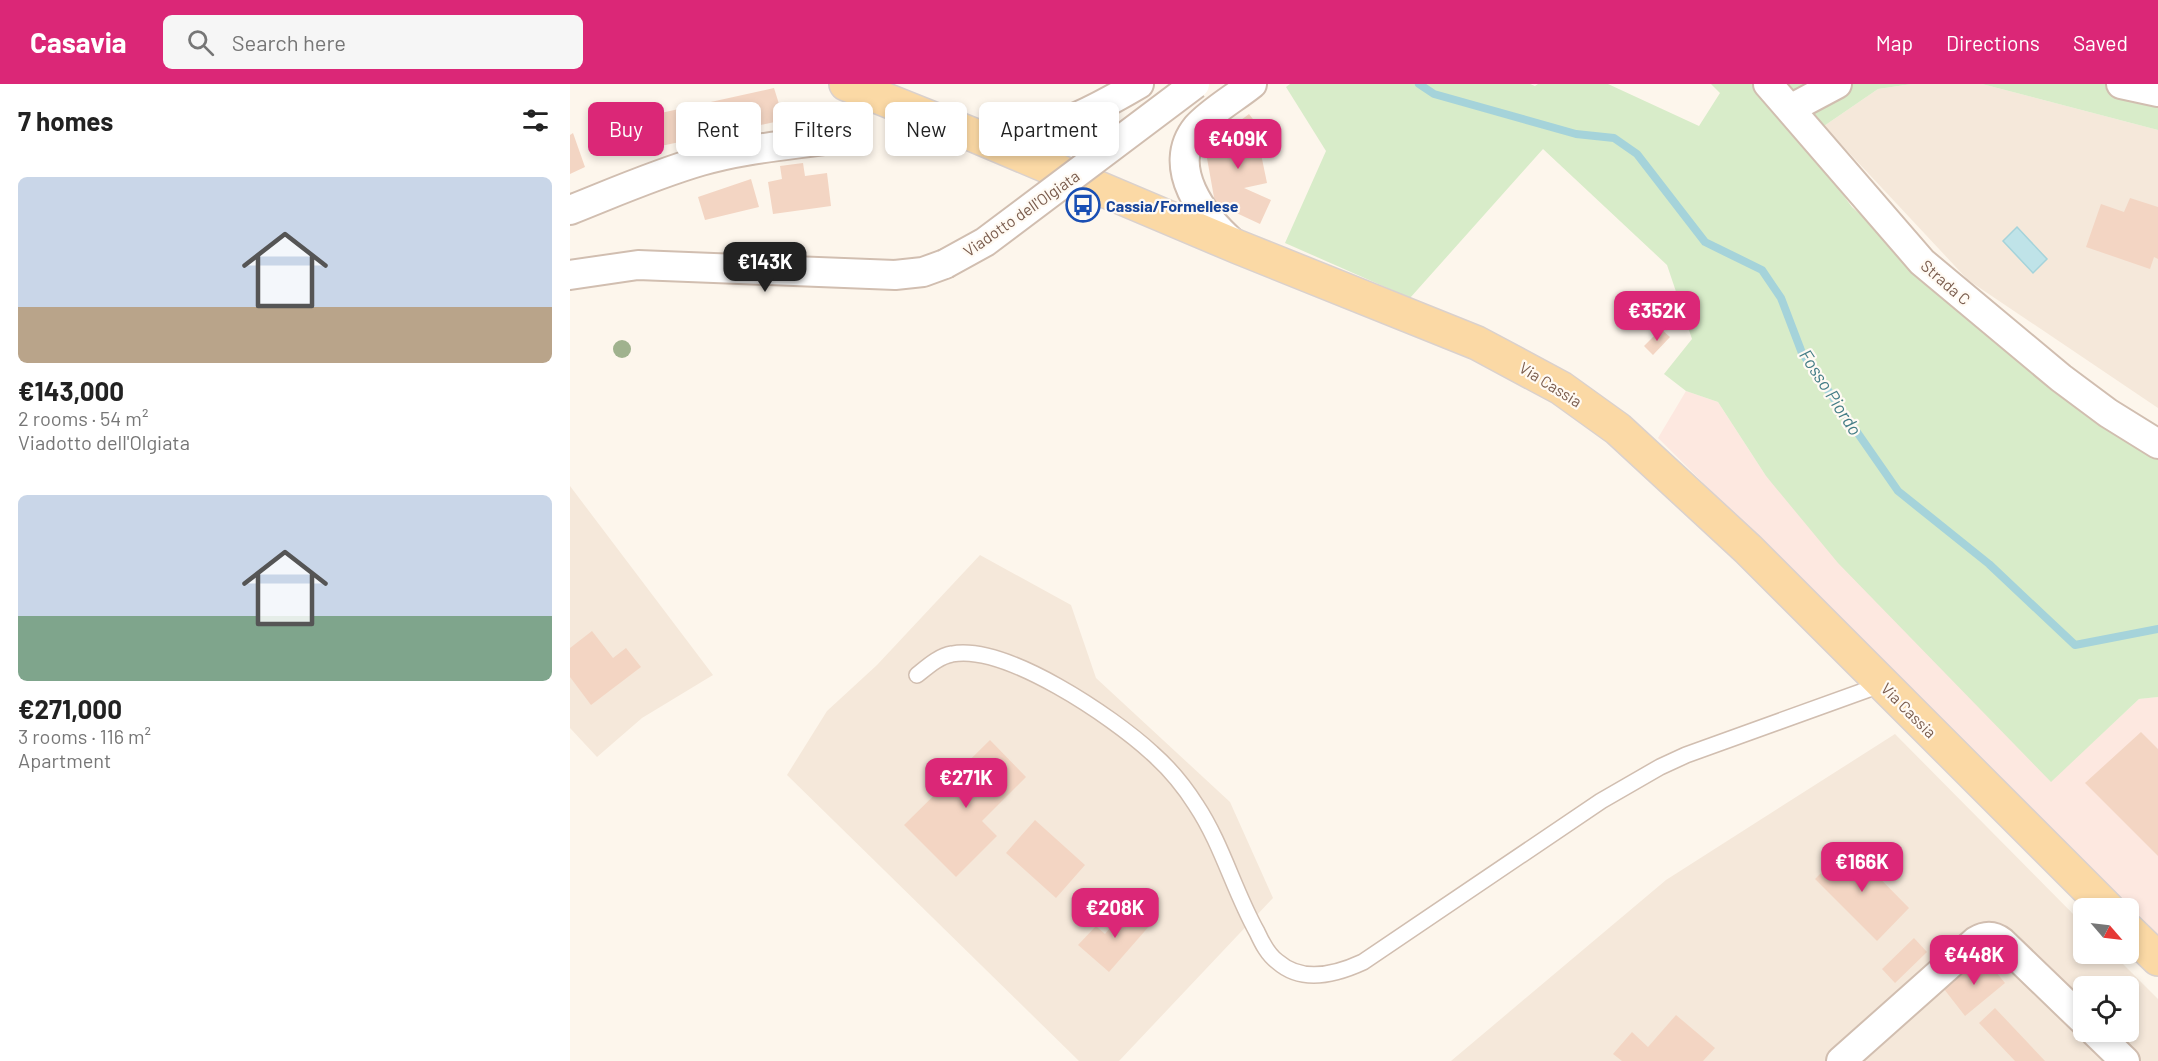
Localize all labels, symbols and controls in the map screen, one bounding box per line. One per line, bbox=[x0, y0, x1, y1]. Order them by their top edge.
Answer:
search box bbox=[163, 15, 583, 69]
text: Casavia bbox=[30, 25, 127, 59]
icon: search bbox=[184, 26, 217, 59]
text: Search here bbox=[232, 29, 346, 55]
text: Map bbox=[1876, 30, 1913, 55]
text: Directions bbox=[1946, 30, 2040, 55]
text: Saved bbox=[2073, 30, 2128, 55]
chip: Buy bbox=[588, 102, 664, 156]
chip: Rent bbox=[676, 102, 761, 156]
chip: Filters bbox=[773, 102, 873, 156]
chip: New bbox=[885, 102, 967, 156]
chip: Apartment bbox=[979, 102, 1119, 156]
icon: filters bbox=[519, 104, 552, 137]
text: 7 homes bbox=[18, 105, 113, 136]
pin: €409K bbox=[1196, 119, 1280, 170]
text: €409K bbox=[1208, 126, 1268, 150]
street label: Viadotto dell'Olgiata bbox=[959, 166, 1083, 260]
bus stop icon: Cassia/Formellese bbox=[1065, 187, 1101, 223]
place label: Cassia/Formellese bbox=[1106, 196, 1239, 215]
icon: home bbox=[231, 216, 339, 324]
pin: €143K bbox=[723, 242, 807, 293]
text: €143K bbox=[737, 249, 793, 273]
street label: Strada C bbox=[1918, 255, 1974, 309]
pin: €352K bbox=[1615, 291, 1699, 342]
text: €352K bbox=[1628, 298, 1686, 322]
water label: Fosso Piordo bbox=[1795, 345, 1867, 439]
street label: Via Cassia bbox=[1516, 357, 1586, 411]
text: €143,000 bbox=[18, 375, 124, 406]
text: 2 rooms · 54 m² bbox=[18, 406, 148, 430]
text: Viadotto dell'Olgiata bbox=[18, 430, 190, 454]
icon: home bbox=[231, 534, 339, 642]
street label: Via Cassia bbox=[1878, 679, 1940, 741]
text: €271,000 bbox=[18, 693, 122, 724]
text: 3 rooms · 116 m² bbox=[18, 724, 151, 748]
text: Apartment bbox=[18, 748, 111, 772]
pin: €271K bbox=[924, 758, 1008, 809]
text: €271K bbox=[939, 765, 993, 789]
pin: €166K bbox=[1820, 842, 1904, 893]
text: €166K bbox=[1835, 849, 1889, 873]
pin: €208K bbox=[1073, 888, 1157, 939]
text: €208K bbox=[1086, 895, 1144, 919]
north arrow bbox=[2073, 898, 2139, 964]
map controls bbox=[2073, 898, 2139, 1042]
pin: €448K bbox=[1932, 935, 2016, 986]
text: €448K bbox=[1944, 942, 2004, 966]
button: locate bbox=[2073, 976, 2139, 1042]

